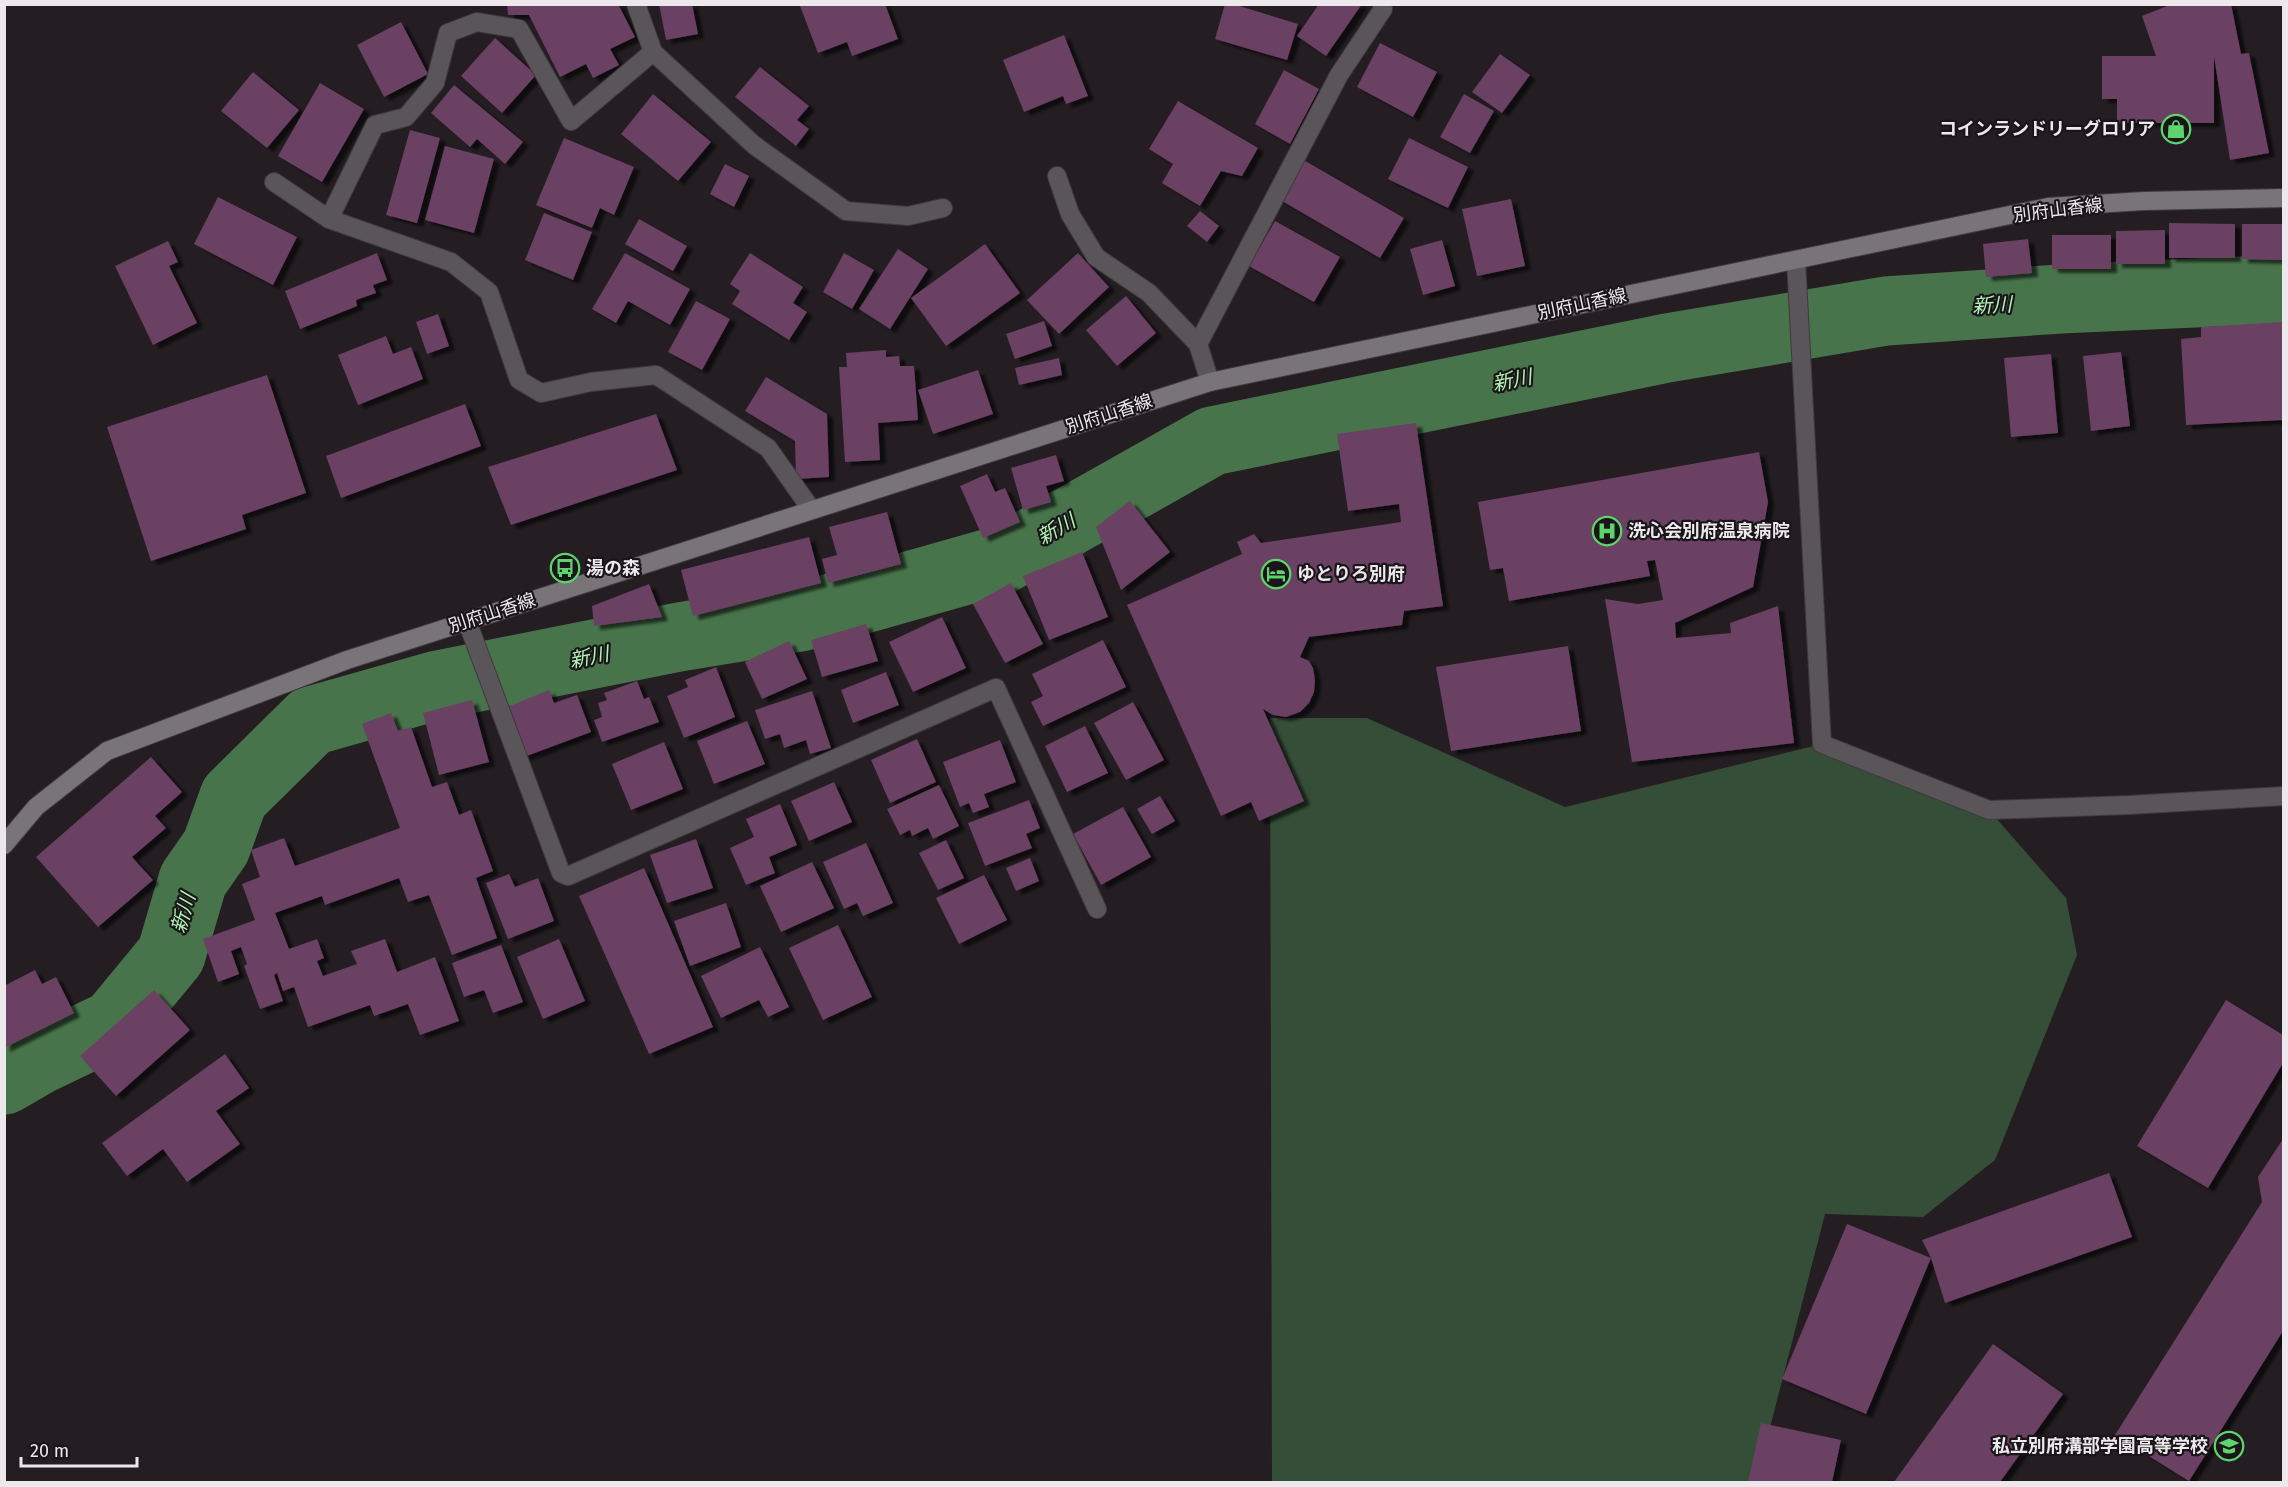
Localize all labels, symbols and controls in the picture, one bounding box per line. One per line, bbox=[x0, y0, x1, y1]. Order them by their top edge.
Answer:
shop icon: コインランドリーグロリア bbox=[2160, 113, 2192, 145]
place label: コインランドリーグロリア bbox=[1939, 118, 2155, 140]
street label: 別府山香線 bbox=[2012, 194, 2104, 226]
street label: 別府山香線 bbox=[1536, 284, 1628, 324]
water label: 新川 bbox=[1971, 292, 2015, 318]
water label: 新川 bbox=[1490, 364, 1536, 396]
street label: 別府山香線 bbox=[1063, 390, 1155, 438]
water label: 新川 bbox=[1033, 508, 1081, 549]
hospital icon: 洗心会別府温泉病院 bbox=[1591, 515, 1623, 547]
place label: 洗心会別府温泉病院 bbox=[1628, 520, 1790, 542]
bus stop icon: 湯の森 bbox=[549, 552, 581, 584]
place label: 湯の森 bbox=[586, 557, 640, 579]
hotel icon: ゆとりろ別府 bbox=[1260, 558, 1292, 590]
place label: ゆとりろ別府 bbox=[1297, 563, 1405, 585]
street label: 別府山香線 bbox=[446, 589, 538, 637]
water label: 新川 bbox=[567, 641, 613, 673]
water label: 新川 bbox=[166, 889, 201, 936]
scale bar bbox=[21, 1430, 136, 1468]
school or university icon: 私立別府溝部学園高等学校 bbox=[2213, 1430, 2245, 1462]
place label: 私立別府溝部学園高等学校 bbox=[1992, 1435, 2208, 1457]
text: 20 m bbox=[30, 1440, 69, 1462]

